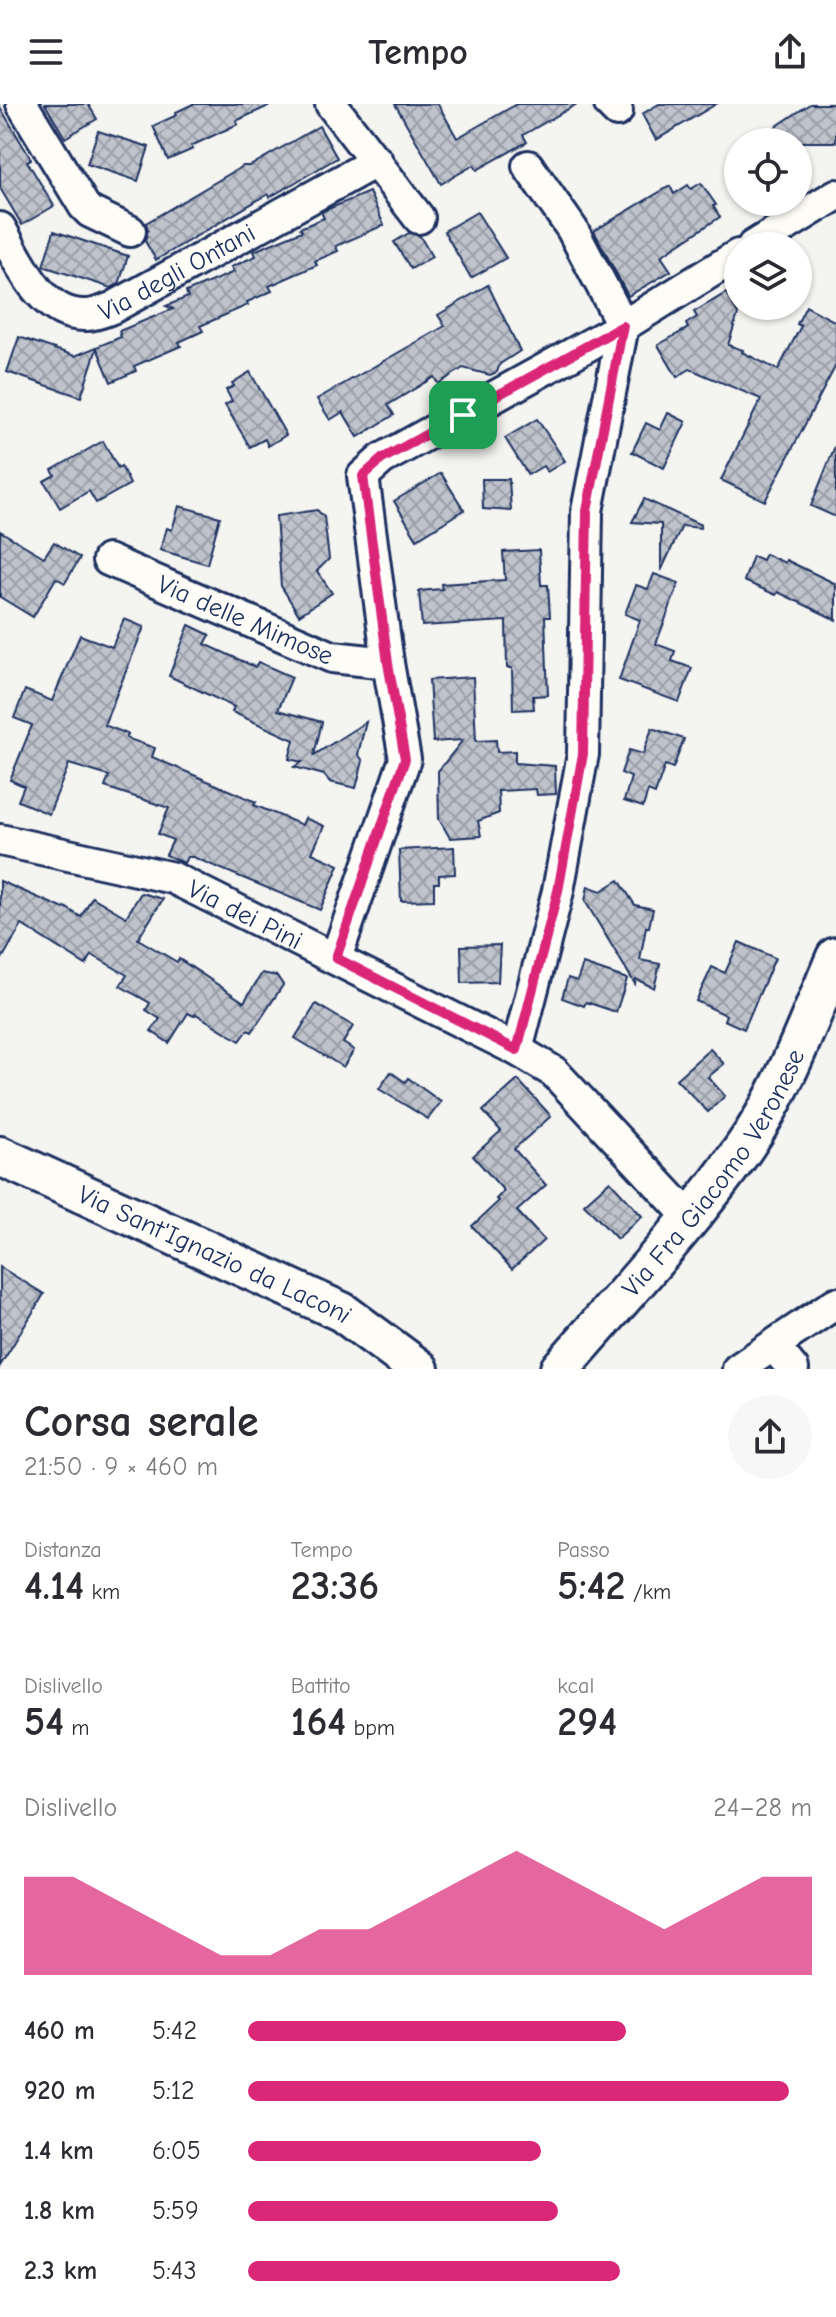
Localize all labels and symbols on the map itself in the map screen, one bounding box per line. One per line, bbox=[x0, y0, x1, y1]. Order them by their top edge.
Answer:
street label: Via degli Ontani bbox=[95, 218, 260, 328]
pin bbox=[429, 381, 497, 449]
street label: Via delle Mimose bbox=[153, 569, 338, 672]
street label: Via dei Pini bbox=[183, 874, 307, 956]
street label: Via Fra Giacomo Veronese bbox=[616, 1045, 811, 1303]
street label: Via Sant'Ignazio da Laconi bbox=[73, 1180, 357, 1330]

